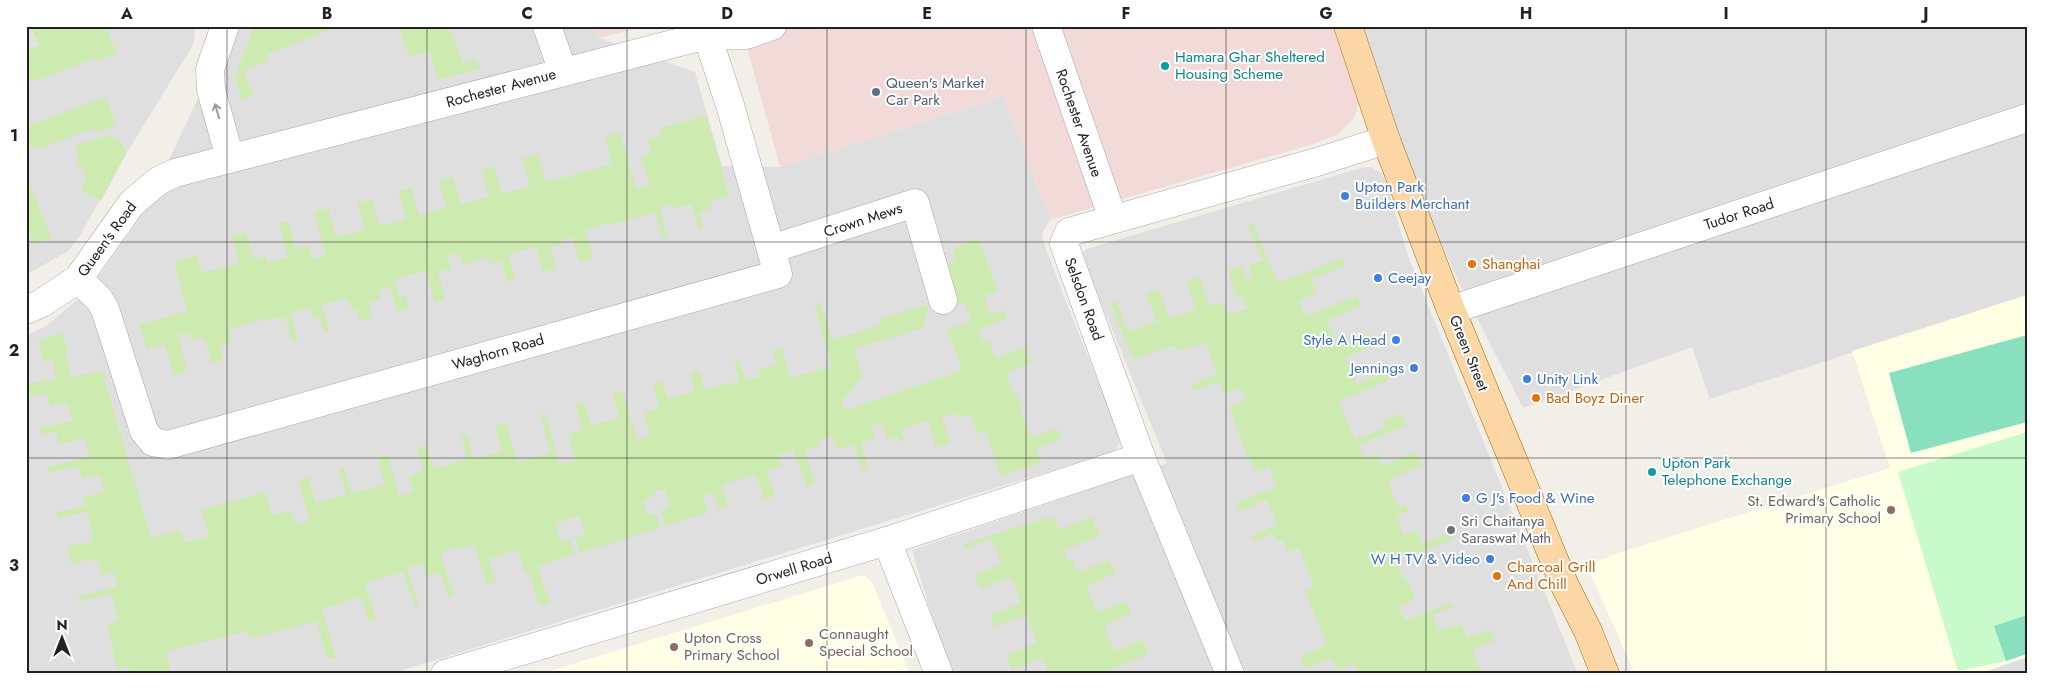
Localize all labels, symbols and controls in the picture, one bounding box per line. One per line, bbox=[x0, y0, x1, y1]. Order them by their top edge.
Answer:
text: A bbox=[120, 2, 133, 25]
text: B bbox=[322, 2, 332, 25]
text: C bbox=[521, 2, 533, 25]
text: D bbox=[721, 2, 733, 25]
text: E bbox=[922, 2, 932, 25]
text: F bbox=[1122, 2, 1130, 25]
text: G bbox=[1319, 2, 1333, 25]
text: H bbox=[1520, 2, 1532, 25]
text: I bbox=[1723, 2, 1729, 25]
text: J bbox=[1920, 2, 1929, 25]
place label: Hamara Ghar Sheltered Housing Scheme bbox=[1175, 46, 1325, 85]
marker: Hamara Ghar Sheltered Housing Scheme bbox=[1159, 60, 1171, 72]
street label: Rochester Avenue bbox=[444, 63, 559, 113]
street label: Rochester Avenue bbox=[1050, 66, 1108, 180]
place label: Queen's Market Car Park bbox=[886, 72, 985, 111]
marker: Queen's Market Car Park bbox=[870, 86, 882, 98]
one-way arrow bbox=[211, 104, 221, 120]
text: 1 bbox=[10, 124, 18, 147]
place label: Upton Park Builders Merchant bbox=[1355, 176, 1469, 215]
marker: Upton Park Builders Merchant bbox=[1339, 190, 1351, 202]
street label: Tudor Road bbox=[1701, 192, 1777, 236]
street label: Queen's Road bbox=[72, 197, 142, 281]
street label: Crown Mews bbox=[821, 197, 905, 243]
place label: Shanghai bbox=[1482, 253, 1541, 275]
street label: Selsdon Road bbox=[1059, 254, 1109, 344]
marker: Shanghai bbox=[1466, 258, 1478, 270]
place label: Ceejay bbox=[1388, 267, 1432, 289]
marker: Ceejay bbox=[1372, 272, 1384, 284]
street label: Green Street bbox=[1444, 312, 1494, 395]
street label: Waghorn Road bbox=[449, 328, 547, 376]
place label: Style A Head bbox=[1303, 329, 1386, 351]
marker: Style A Head bbox=[1390, 334, 1402, 346]
text: 2 bbox=[9, 339, 19, 362]
place label: Jennings bbox=[1349, 357, 1404, 379]
marker: Jennings bbox=[1408, 362, 1420, 374]
place label: Unity Link bbox=[1537, 368, 1598, 390]
marker: Unity Link bbox=[1521, 373, 1533, 385]
place label: Bad Boyz Diner bbox=[1546, 387, 1645, 409]
marker: Bad Boyz Diner bbox=[1530, 392, 1542, 404]
place label: Upton Park Telephone Exchange bbox=[1662, 452, 1792, 491]
marker: Upton Park Telephone Exchange bbox=[1646, 466, 1658, 478]
place label: G J's Food & Wine bbox=[1476, 487, 1595, 509]
place label: St. Edward's Catholic Primary School bbox=[1747, 490, 1881, 529]
marker: G J's Food & Wine bbox=[1460, 492, 1472, 504]
marker: St. Edward's Catholic Primary School bbox=[1885, 504, 1897, 516]
place label: Sri Chaitanya Saraswat Math bbox=[1461, 510, 1551, 549]
marker: Sri Chaitanya Saraswat Math bbox=[1445, 524, 1457, 536]
street label: Orwell Road bbox=[753, 547, 835, 591]
place label: W H TV & Video bbox=[1371, 548, 1480, 570]
marker: W H TV & Video bbox=[1484, 553, 1496, 565]
text: 3 bbox=[9, 554, 19, 577]
place label: Charcoal Grill And Chill bbox=[1507, 556, 1595, 595]
marker: Charcoal Grill And Chill bbox=[1491, 570, 1503, 582]
north arrow bbox=[38, 612, 88, 662]
text: N bbox=[56, 615, 68, 635]
place label: Connaught Special School bbox=[819, 623, 913, 662]
place label: Upton Cross Primary School bbox=[684, 627, 780, 666]
marker: Connaught Special School bbox=[803, 637, 815, 649]
marker: Upton Cross Primary School bbox=[668, 641, 680, 653]

